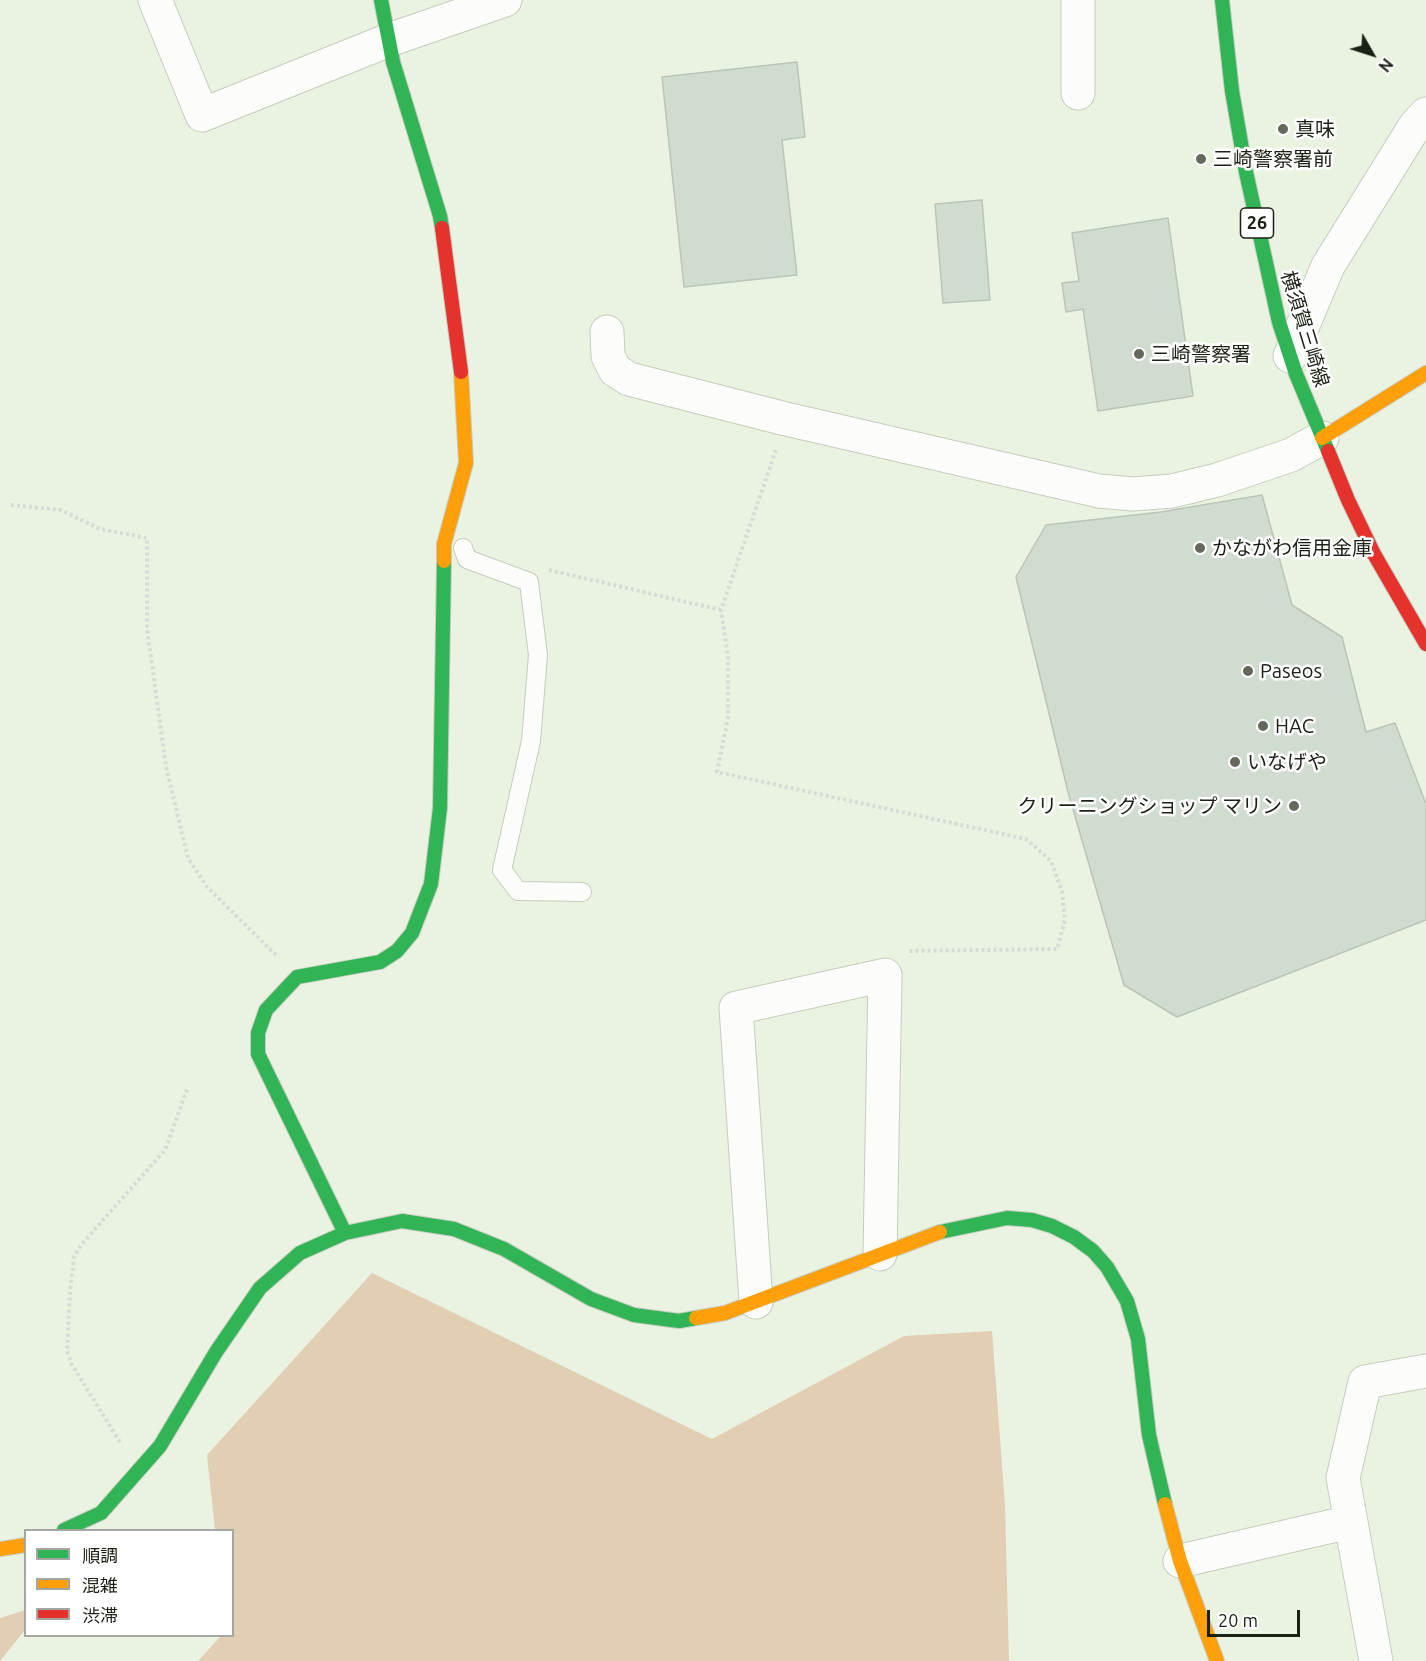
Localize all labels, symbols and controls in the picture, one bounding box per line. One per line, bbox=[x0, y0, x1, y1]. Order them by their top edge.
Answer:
north arrow bbox=[1342, 24, 1402, 84]
text: N bbox=[1375, 55, 1397, 76]
place label: 真味 bbox=[1295, 117, 1335, 141]
marker: 真味 bbox=[1276, 122, 1290, 136]
place label: 三崎警察署前 bbox=[1213, 147, 1333, 171]
marker: 三崎警察署前 bbox=[1194, 152, 1208, 166]
road number: 26 bbox=[1240, 208, 1274, 238]
street label: 横須賀三崎線 bbox=[1276, 268, 1334, 390]
place label: 三崎警察署 bbox=[1151, 342, 1251, 366]
marker: 三崎警察署 bbox=[1132, 347, 1146, 361]
place label: かながわ信用金庫 bbox=[1212, 536, 1372, 560]
marker: かながわ信用金庫 bbox=[1193, 541, 1207, 555]
place label: Paseos bbox=[1260, 659, 1322, 683]
marker: Paseos bbox=[1241, 664, 1255, 678]
place label: HAC bbox=[1275, 714, 1314, 738]
marker: HAC bbox=[1256, 719, 1270, 733]
place label: いなげや bbox=[1247, 750, 1327, 774]
marker: いなげや bbox=[1228, 755, 1242, 769]
place label: クリーニングショップ マリン bbox=[1017, 794, 1282, 818]
marker: クリーニングショップ マリン bbox=[1287, 799, 1301, 813]
legend bbox=[24, 1529, 234, 1637]
text: 順調 bbox=[82, 1545, 118, 1565]
text: 混雑 bbox=[82, 1575, 118, 1595]
scale bar bbox=[1210, 1598, 1303, 1636]
text: 渋滞 bbox=[82, 1605, 118, 1625]
text: 20 m bbox=[1218, 1610, 1258, 1630]

